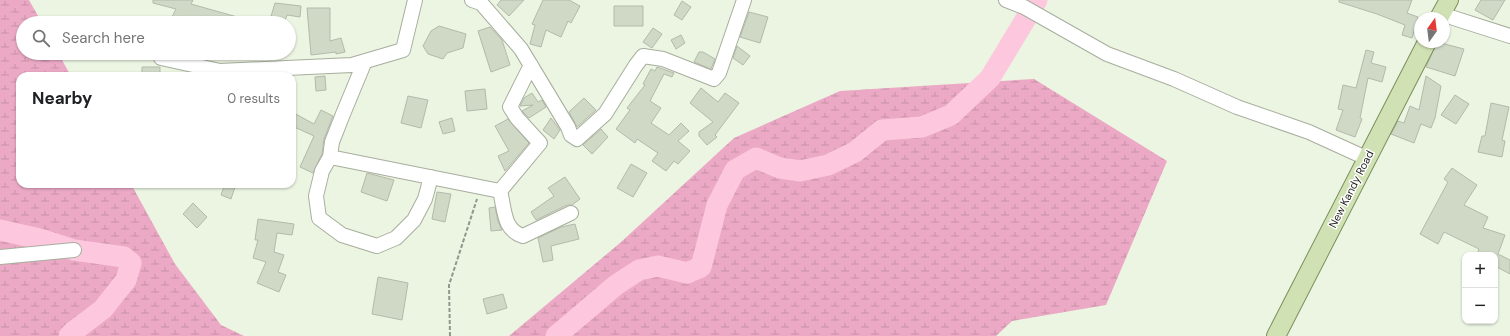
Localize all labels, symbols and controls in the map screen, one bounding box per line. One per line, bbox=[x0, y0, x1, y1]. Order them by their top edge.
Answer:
north arrow bbox=[1414, 12, 1450, 48]
search box bbox=[16, 16, 296, 60]
icon: search bbox=[30, 27, 52, 49]
text: Search here bbox=[62, 28, 145, 48]
text: Nearby bbox=[32, 87, 92, 109]
text: 0 results bbox=[227, 90, 280, 107]
street label: New Kandy Road bbox=[1325, 148, 1377, 230]
map controls bbox=[1462, 252, 1498, 324]
button: + bbox=[1462, 252, 1498, 288]
button: − bbox=[1462, 288, 1498, 324]

